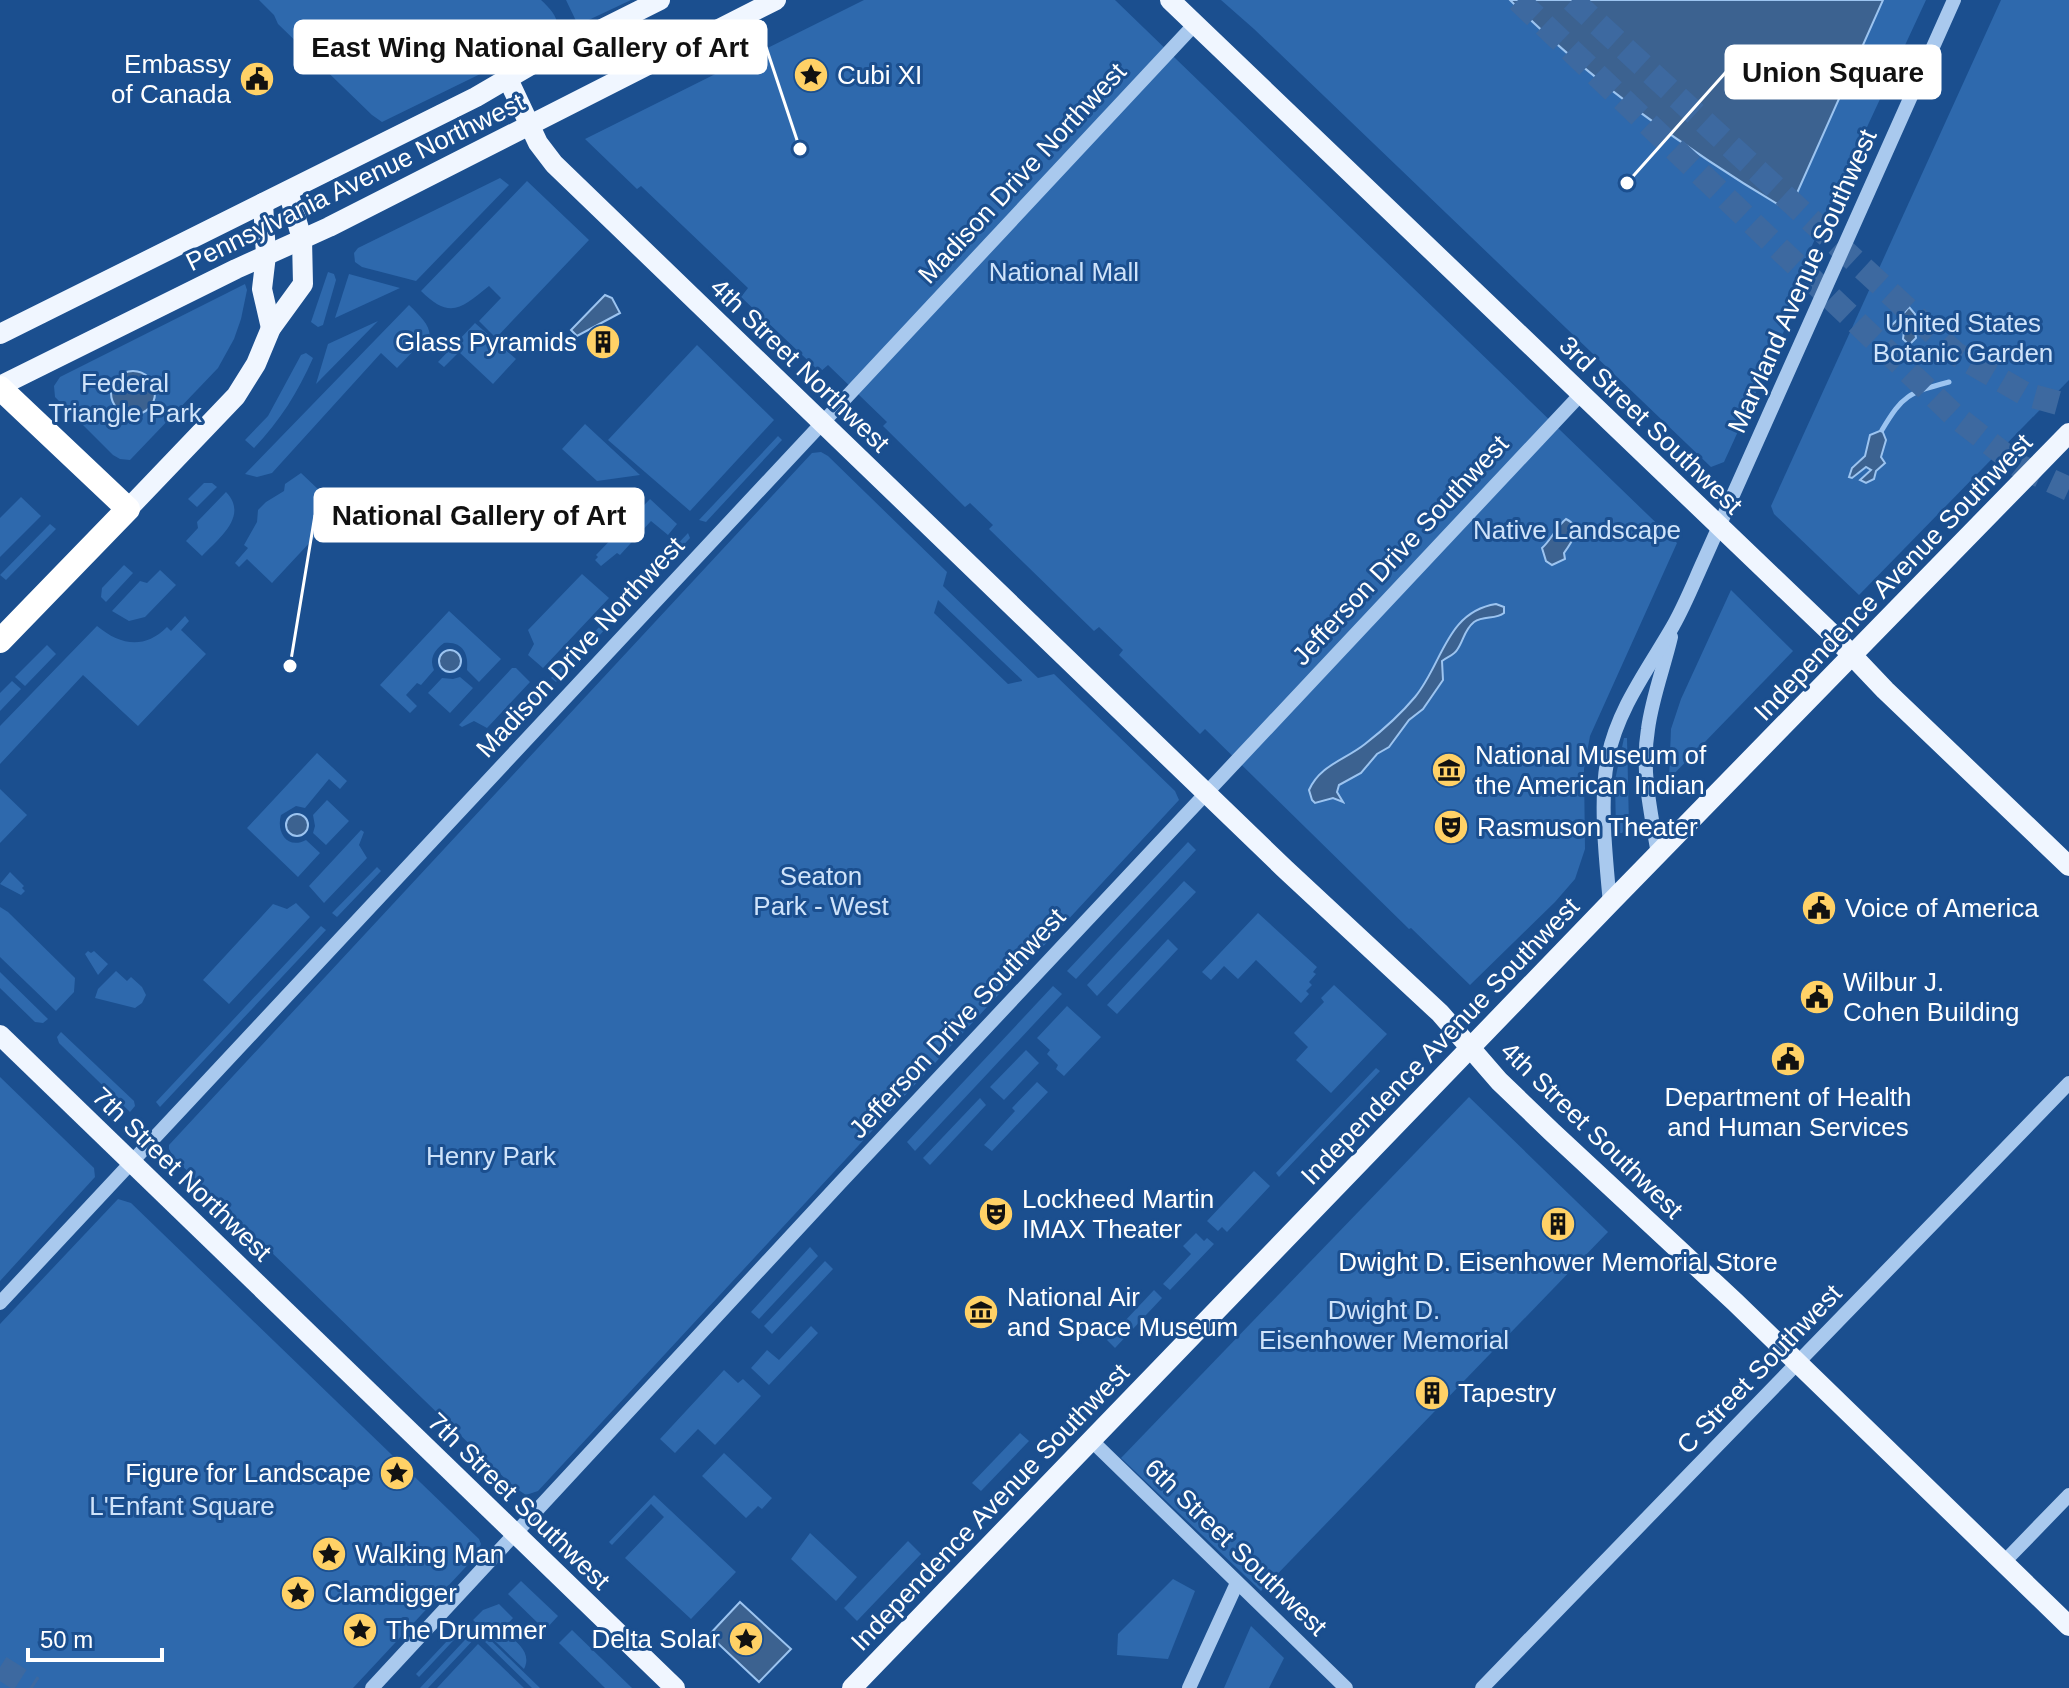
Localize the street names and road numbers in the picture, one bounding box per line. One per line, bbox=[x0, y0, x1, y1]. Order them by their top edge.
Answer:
street label: Madison Drive Northwest bbox=[912, 56, 1133, 289]
street label: Pennsylvania Avenue Northwest bbox=[181, 87, 530, 277]
street label: Maryland Avenue Southwest bbox=[1721, 124, 1883, 437]
street label: 4th Street Northwest bbox=[704, 272, 896, 459]
street label: 3rd Street Southwest bbox=[1553, 330, 1749, 521]
street label: Independence Avenue Southwest bbox=[1748, 427, 2039, 727]
street label: Jefferson Drive Southwest bbox=[1286, 428, 1515, 671]
street label: Madison Drive Northwest bbox=[470, 530, 691, 763]
street label: Independence Avenue Southwest bbox=[1295, 891, 1586, 1191]
street label: Jefferson Drive Southwest bbox=[843, 901, 1072, 1144]
street label: 4th Street Southwest bbox=[1495, 1035, 1690, 1225]
street label: 7th Street Northwest bbox=[86, 1081, 278, 1268]
street label: C Street Southwest bbox=[1670, 1277, 1848, 1460]
street label: Independence Avenue Southwest bbox=[845, 1357, 1136, 1657]
street label: 7th Street Southwest bbox=[422, 1406, 617, 1596]
street label: 6th Street Southwest bbox=[1139, 1452, 1334, 1642]

